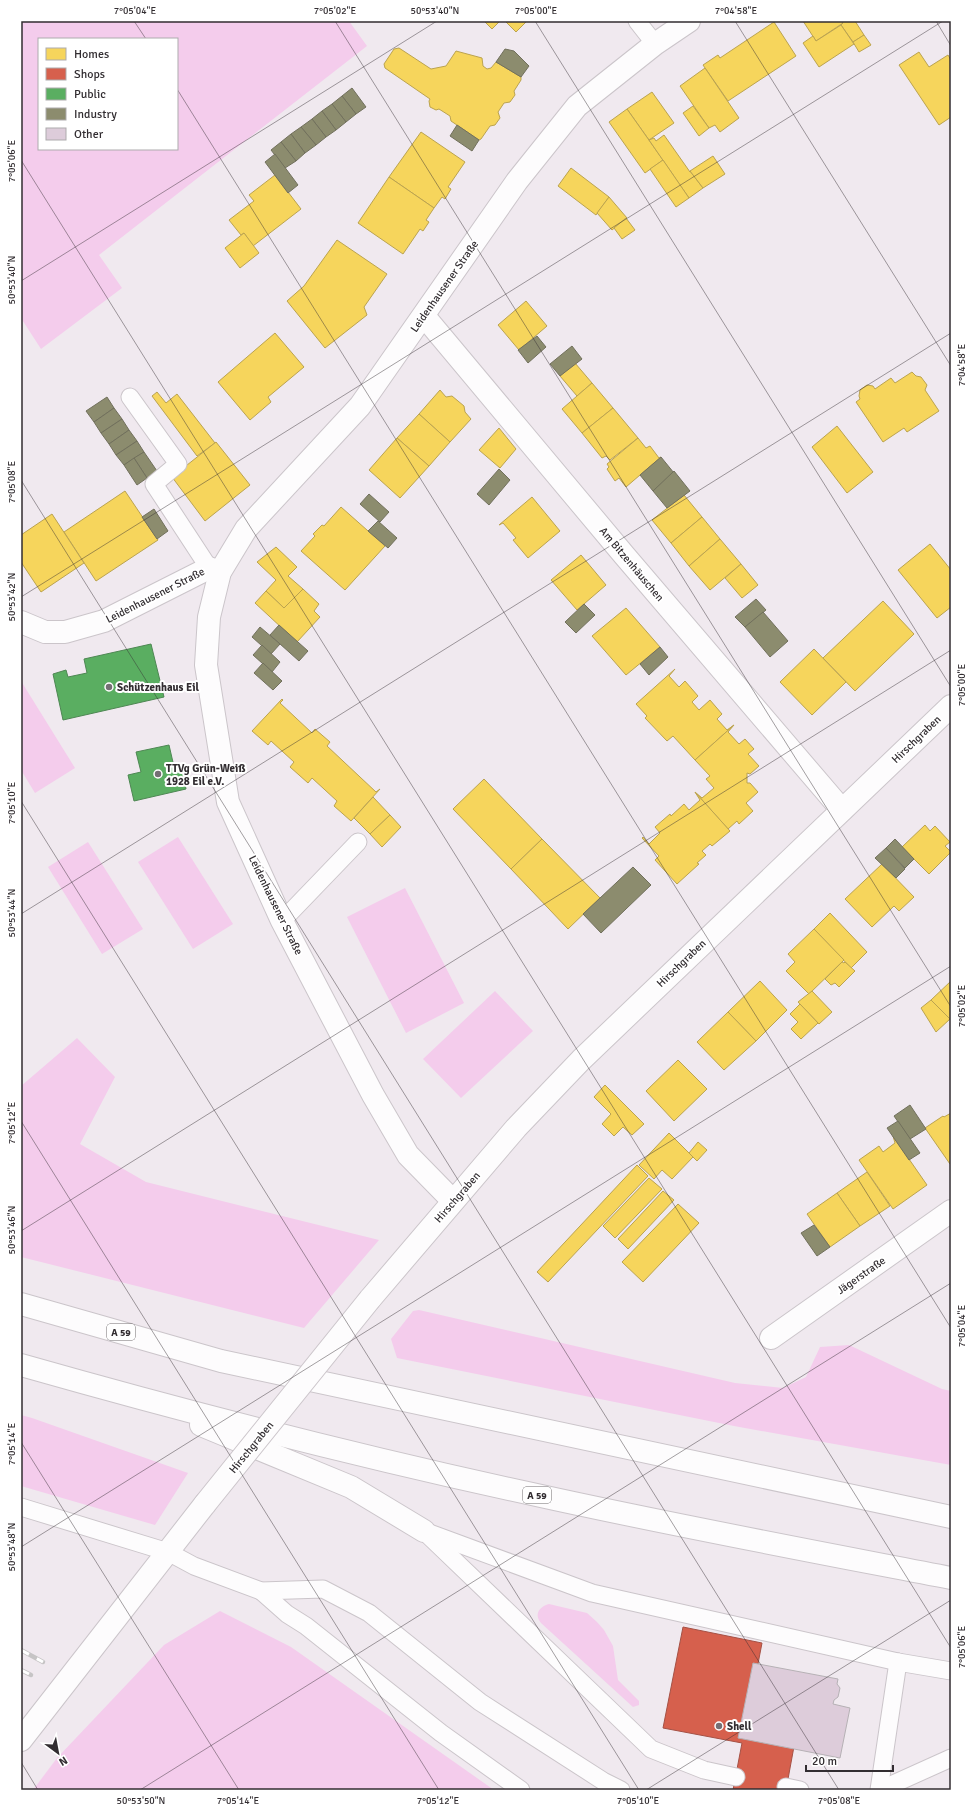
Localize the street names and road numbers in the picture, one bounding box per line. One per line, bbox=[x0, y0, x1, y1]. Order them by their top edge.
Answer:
street label: Leidenhausener Straße bbox=[408, 238, 481, 335]
street label: Am Bitzenhäuschen bbox=[597, 525, 666, 604]
street label: Leidenhausener Straße bbox=[104, 565, 207, 626]
street label: Hirschgraben bbox=[889, 713, 944, 766]
street label: Leidenhausener Straße bbox=[246, 853, 305, 957]
street label: Hirschgraben bbox=[654, 937, 709, 990]
street label: Hirschgraben bbox=[432, 1169, 483, 1225]
street label: Jägerstraße bbox=[835, 1254, 888, 1297]
road number: A 59 bbox=[107, 1324, 135, 1340]
street label: Hirschgraben bbox=[226, 1419, 276, 1476]
road number: A 59 bbox=[523, 1487, 551, 1503]

